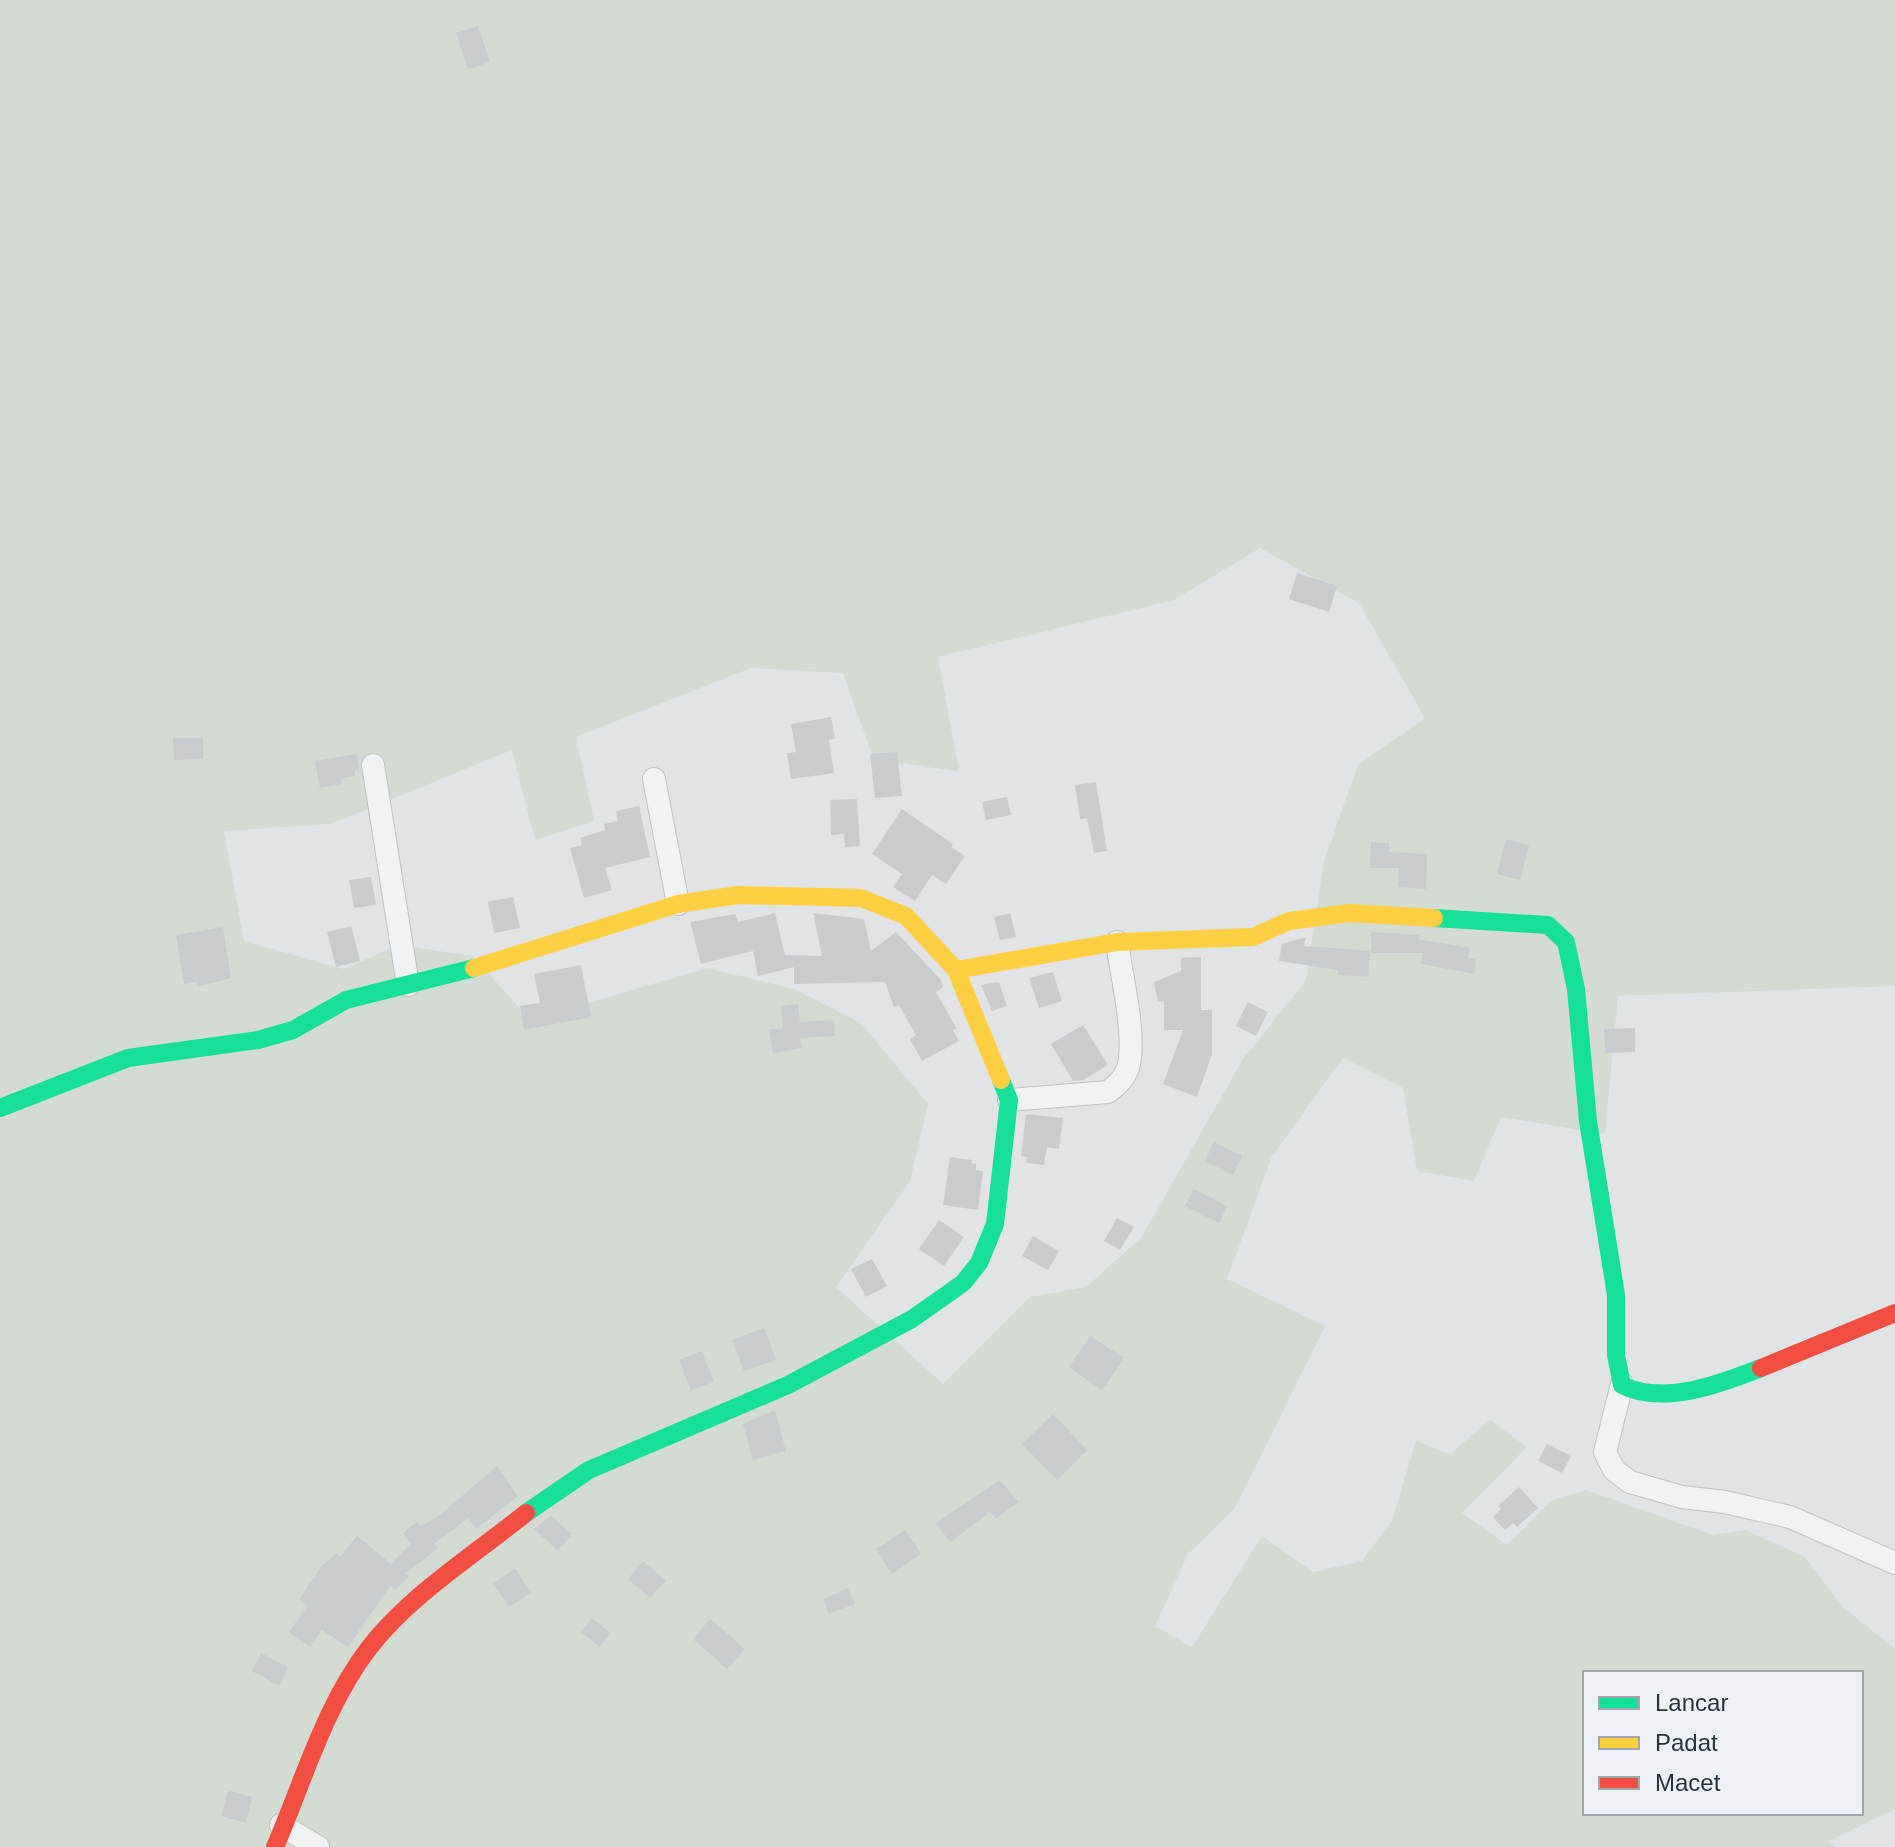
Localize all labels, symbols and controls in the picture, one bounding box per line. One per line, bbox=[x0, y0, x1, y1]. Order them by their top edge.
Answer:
legend bbox=[1583, 1671, 1863, 1815]
text: Lancar bbox=[1655, 1689, 1728, 1716]
text: Padat bbox=[1655, 1729, 1718, 1756]
text: Macet bbox=[1655, 1769, 1721, 1796]

